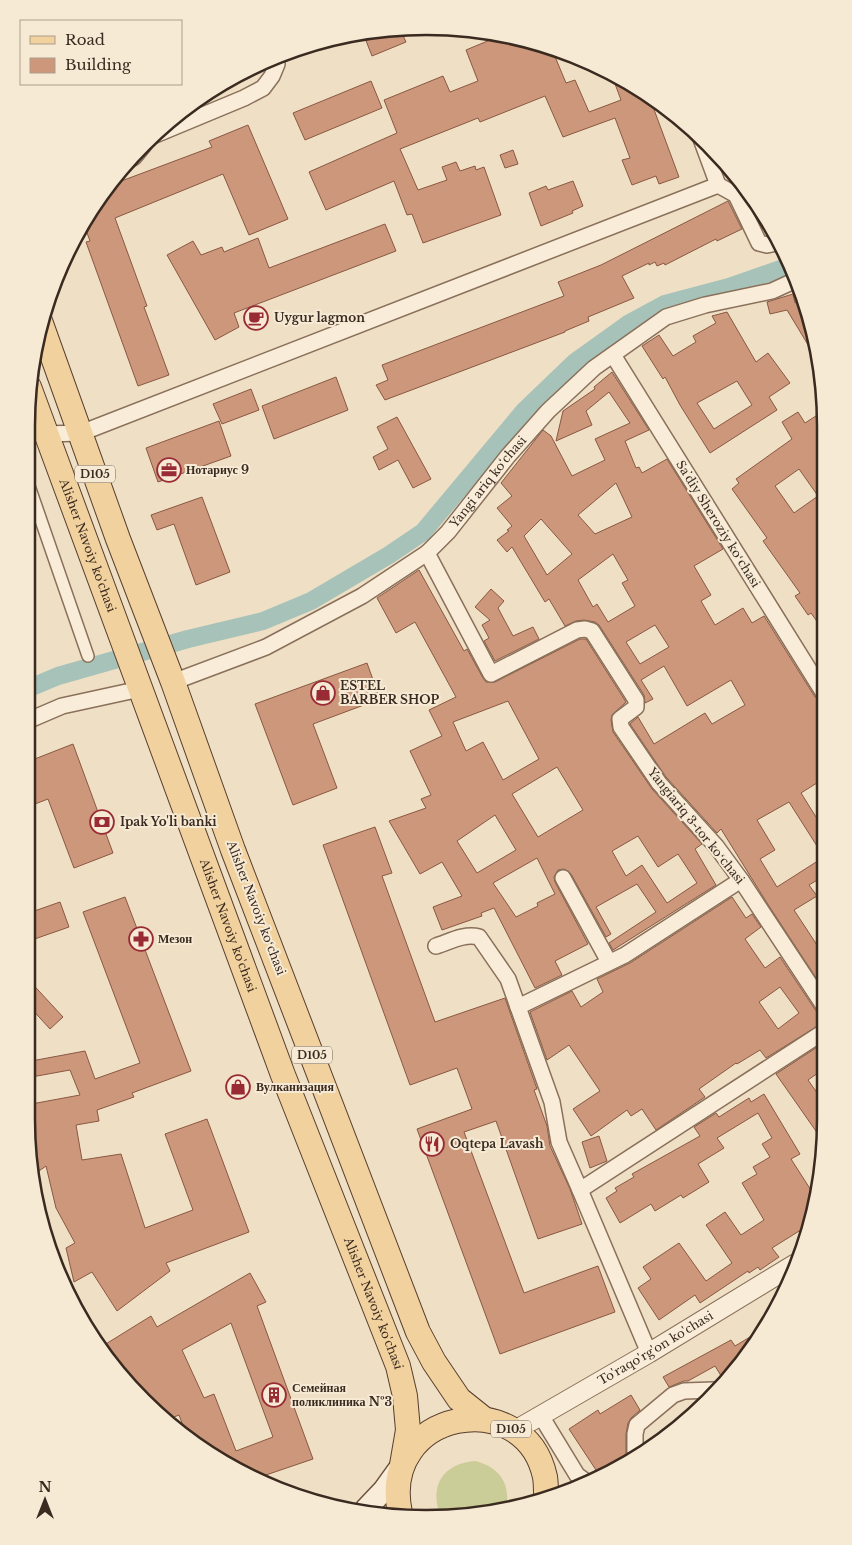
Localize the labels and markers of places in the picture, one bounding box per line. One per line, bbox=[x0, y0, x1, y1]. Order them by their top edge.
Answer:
cafe icon: Uygur lagmon bbox=[243, 305, 269, 331]
place label: Uygur lagmon bbox=[274, 310, 365, 325]
office icon: Нотариус 9 bbox=[156, 457, 182, 483]
place label: Нотариус 9 bbox=[186, 462, 249, 477]
place label: ESTEL BARBER SHOP bbox=[340, 678, 439, 707]
shop icon: ESTEL BARBER SHOP bbox=[310, 680, 336, 706]
bank icon: Ipak Yo'li banki bbox=[89, 809, 115, 835]
place label: Ipak Yo'li banki bbox=[120, 814, 217, 829]
pharmacy icon: Мезон bbox=[128, 926, 154, 952]
place label: Мезон bbox=[158, 931, 192, 946]
shop icon: Вулканизация bbox=[225, 1074, 251, 1100]
place label: Вулканизация bbox=[256, 1079, 334, 1094]
restaurant icon: Oqtepa Lavash bbox=[419, 1131, 445, 1157]
place label: Oqtepa Lavash bbox=[450, 1136, 544, 1151]
place label: Семейная поликлиника №3 bbox=[292, 1380, 393, 1409]
building icon: Семейная поликлиника №3 bbox=[261, 1382, 287, 1408]

